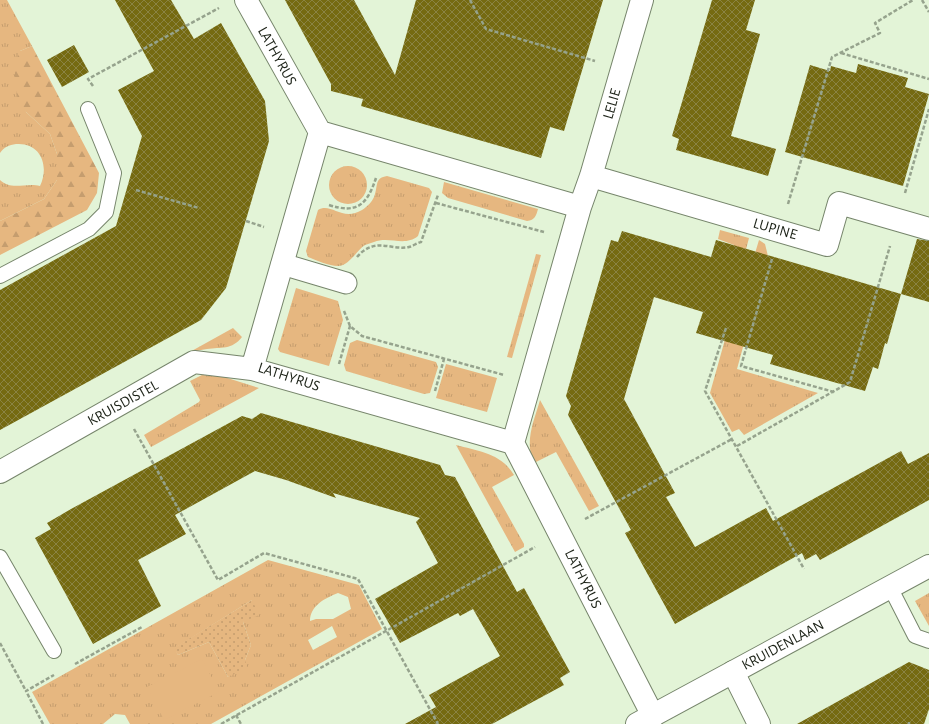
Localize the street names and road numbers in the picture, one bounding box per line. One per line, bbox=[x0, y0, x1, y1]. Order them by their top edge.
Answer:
street label: LATHYRUS bbox=[255, 24, 299, 88]
street label: LELIE bbox=[601, 87, 623, 121]
street label: LUPINE bbox=[751, 216, 799, 242]
street label: LATHYRUS bbox=[256, 360, 322, 394]
street label: KRUISDISTEL bbox=[85, 377, 161, 428]
street label: LATHYRUS bbox=[562, 547, 604, 611]
street label: KRUIDENLAAN bbox=[739, 617, 827, 673]

